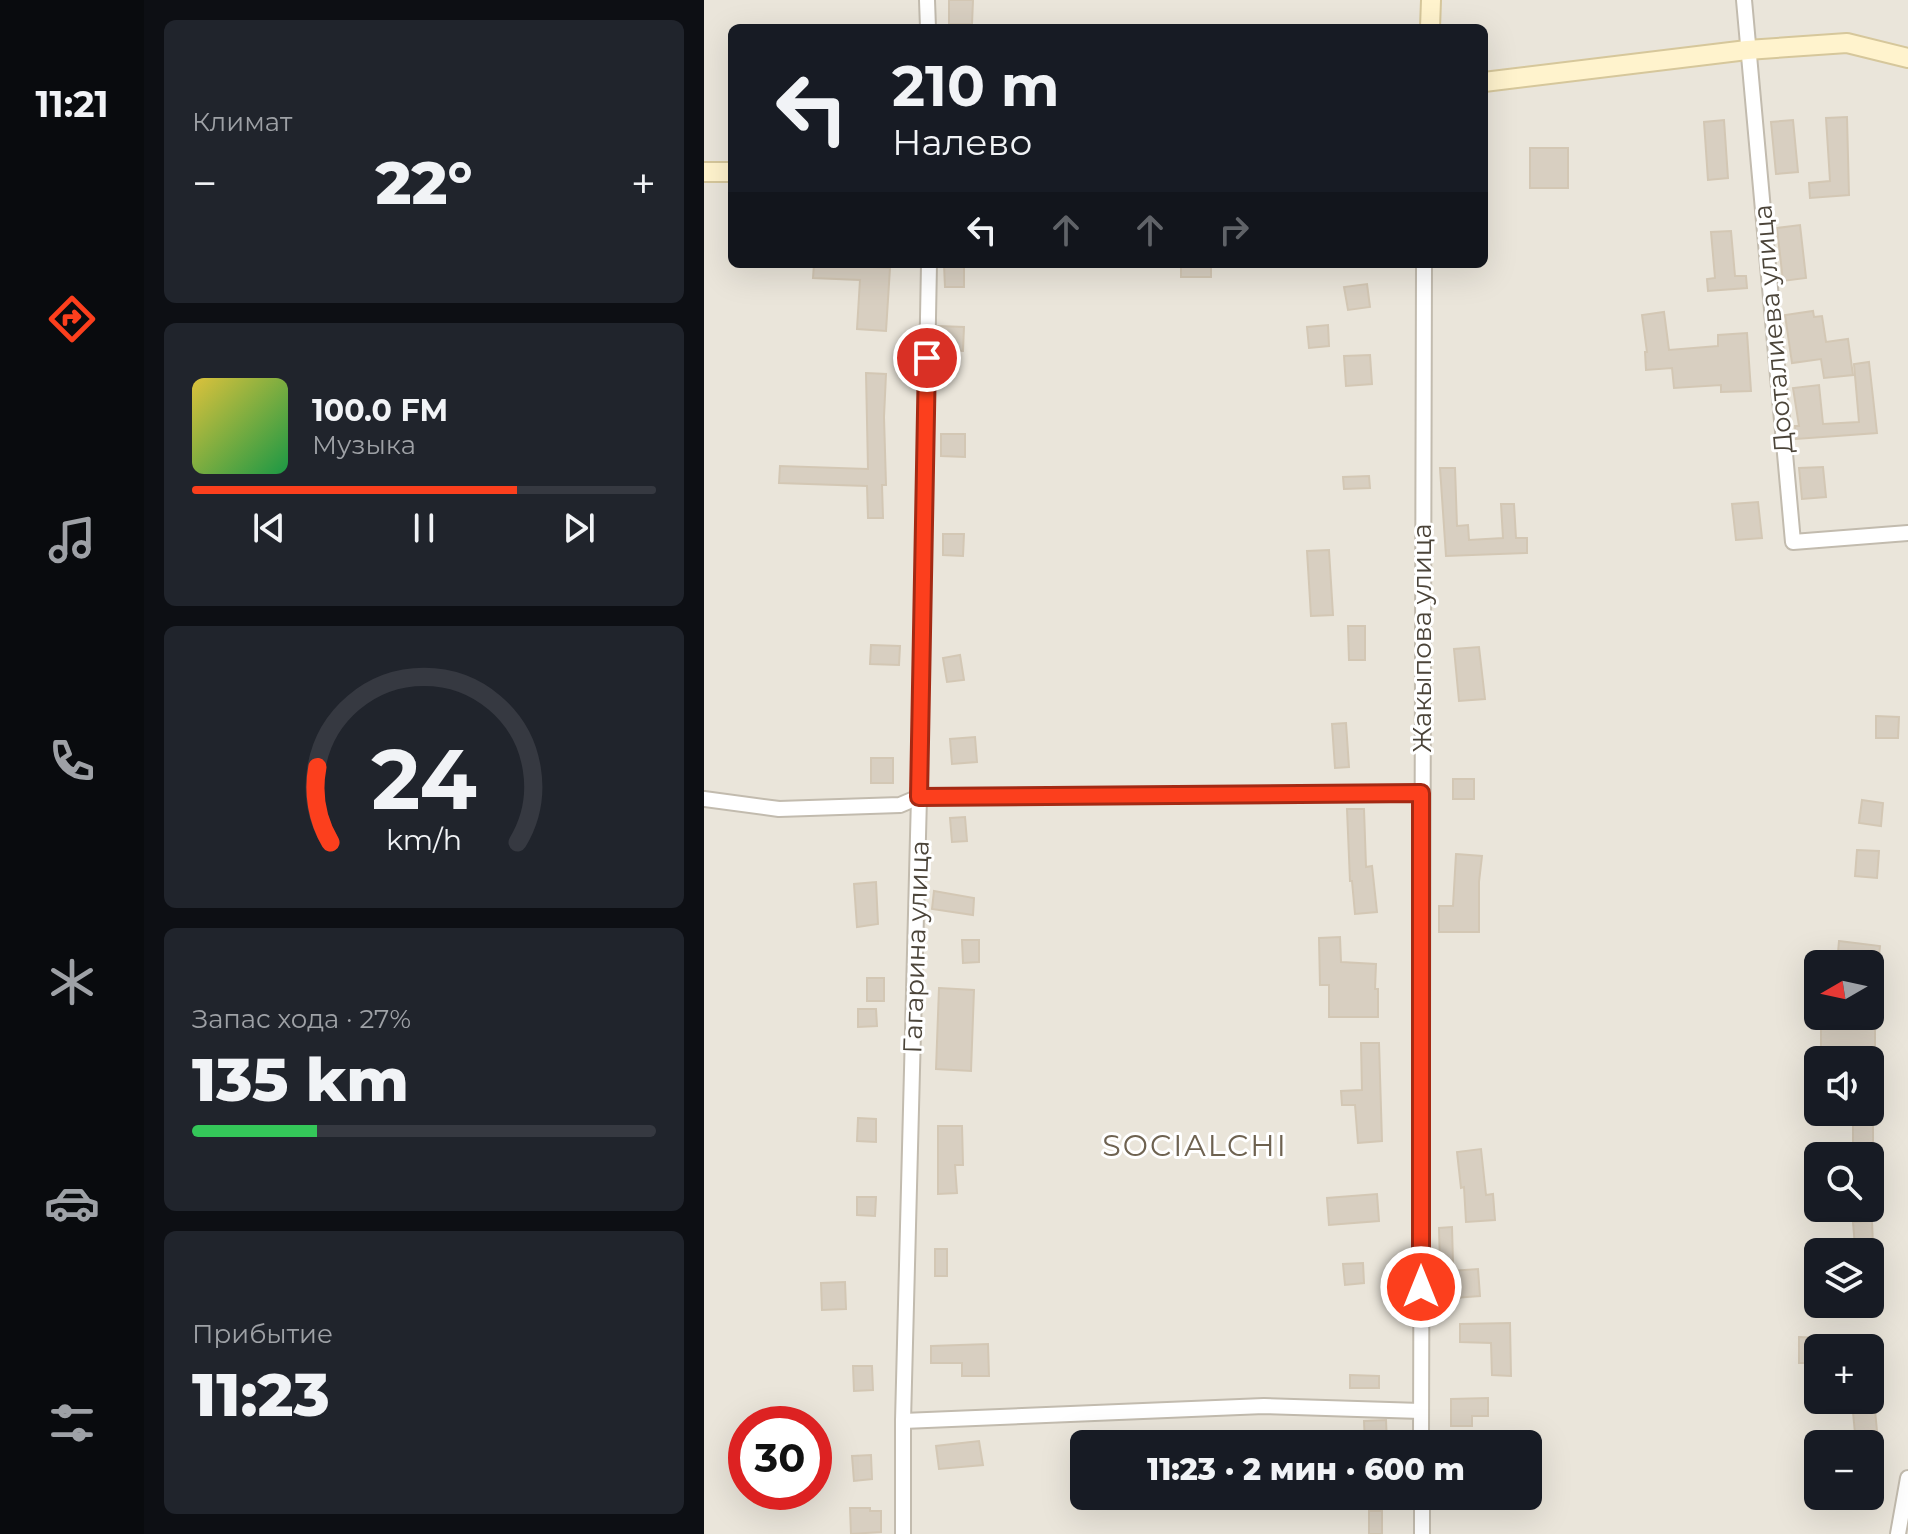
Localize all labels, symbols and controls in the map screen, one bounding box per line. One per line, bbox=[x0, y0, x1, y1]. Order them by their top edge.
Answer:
text: 210 m bbox=[892, 52, 1060, 120]
icon: left bbox=[760, 56, 864, 160]
text: 11:21 bbox=[35, 82, 109, 126]
text: Климат bbox=[192, 106, 292, 138]
text: Налево bbox=[892, 120, 1032, 164]
text: 22° bbox=[376, 146, 472, 219]
text: − bbox=[192, 156, 217, 210]
text: + bbox=[631, 156, 656, 210]
street label: Дооталиева улица bbox=[1746, 203, 1800, 455]
icon: left bbox=[960, 208, 1004, 252]
icon: ahead bbox=[1044, 208, 1088, 252]
icon: ahead bbox=[1128, 208, 1172, 252]
icon: right bbox=[1212, 208, 1256, 252]
icon: directions bbox=[44, 291, 100, 347]
pin bbox=[893, 324, 961, 392]
icon: arrive bbox=[905, 336, 949, 380]
text: 100.0 FM bbox=[312, 392, 448, 429]
text: Музыка bbox=[312, 429, 416, 461]
icon: previous bbox=[247, 506, 291, 550]
icon: pause bbox=[402, 506, 446, 550]
icon: next bbox=[557, 506, 601, 550]
icon: music bbox=[44, 512, 100, 568]
street label: Жакыпова улица bbox=[1406, 523, 1438, 753]
text: 24 bbox=[371, 728, 477, 830]
icon: phone bbox=[44, 733, 100, 789]
text: km/h bbox=[386, 822, 462, 857]
street label: Гагарина улица bbox=[896, 840, 936, 1054]
north arrow bbox=[1804, 950, 1884, 1030]
map controls bbox=[1804, 950, 1884, 1510]
icon: climate bbox=[44, 954, 100, 1010]
text: Запас хода · 27% bbox=[192, 1003, 411, 1035]
text: 135 km bbox=[192, 1043, 409, 1116]
button: sound bbox=[1804, 1046, 1884, 1126]
district label: SOCIALCHI bbox=[1102, 1127, 1288, 1164]
button: search bbox=[1804, 1142, 1884, 1222]
icon: car bbox=[44, 1175, 100, 1231]
button: layers bbox=[1804, 1238, 1884, 1318]
position arrow bbox=[1379, 1245, 1463, 1329]
text: Прибытие bbox=[192, 1318, 333, 1350]
button: + bbox=[1804, 1334, 1884, 1414]
text: 11:23 bbox=[192, 1358, 330, 1431]
icon: filters bbox=[44, 1395, 100, 1451]
speed limit sign: 30 bbox=[728, 1406, 832, 1510]
button: − bbox=[1804, 1430, 1884, 1510]
text: 11:23 · 2 мин · 600 m bbox=[1147, 1451, 1465, 1488]

